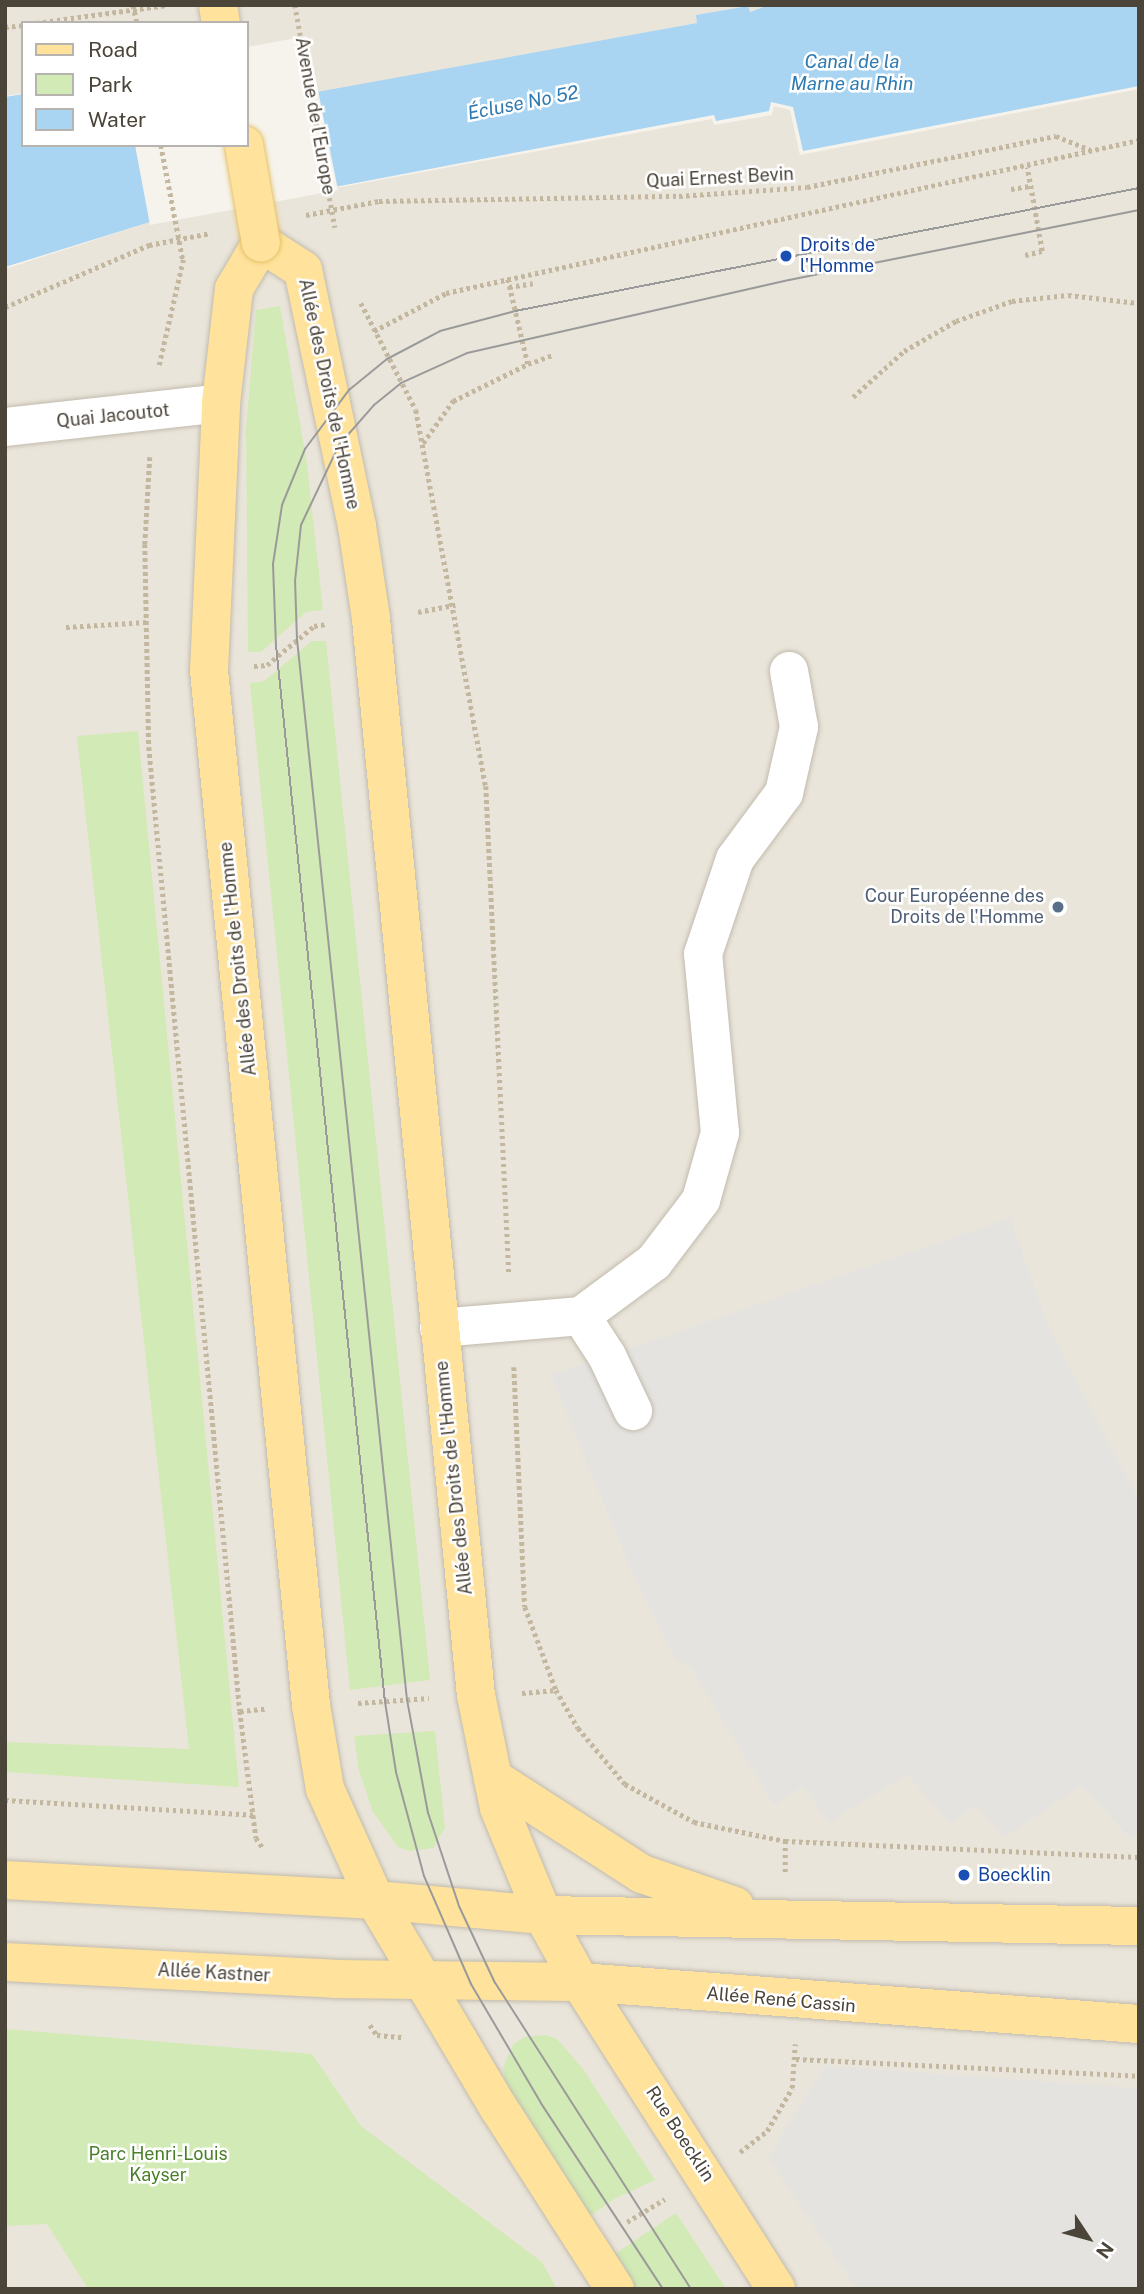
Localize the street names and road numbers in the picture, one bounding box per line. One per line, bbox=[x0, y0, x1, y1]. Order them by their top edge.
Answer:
street label: Avenue de l'Europe bbox=[290, 35, 340, 197]
street label: Quai Ernest Bevin bbox=[646, 163, 794, 193]
street label: Allée des Droits de l'Homme bbox=[294, 276, 364, 512]
street label: Quai Jacoutot bbox=[55, 399, 171, 433]
street label: Allée des Droits de l'Homme bbox=[215, 840, 261, 1078]
street label: Allée des Droits de l'Homme bbox=[431, 1359, 477, 1597]
street label: Allée Kastner bbox=[157, 1959, 271, 1987]
street label: Allée René Cassin bbox=[705, 1983, 857, 2017]
street label: Rue Boecklin bbox=[641, 2082, 719, 2186]

